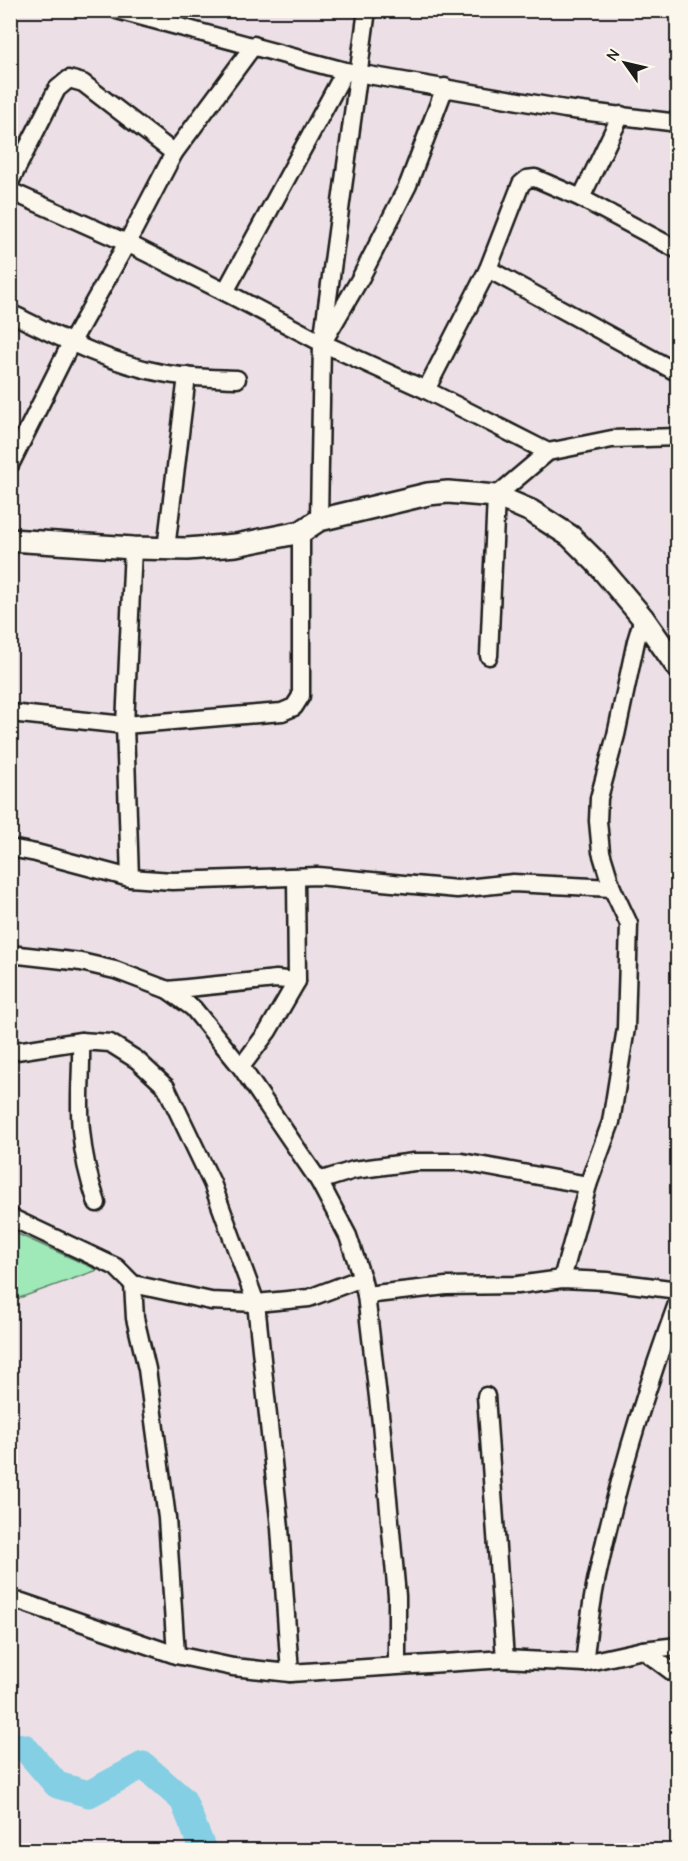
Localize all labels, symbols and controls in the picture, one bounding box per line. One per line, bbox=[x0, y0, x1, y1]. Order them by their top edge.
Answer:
north arrow bbox=[595, 33, 655, 93]
text: N bbox=[603, 46, 624, 65]

